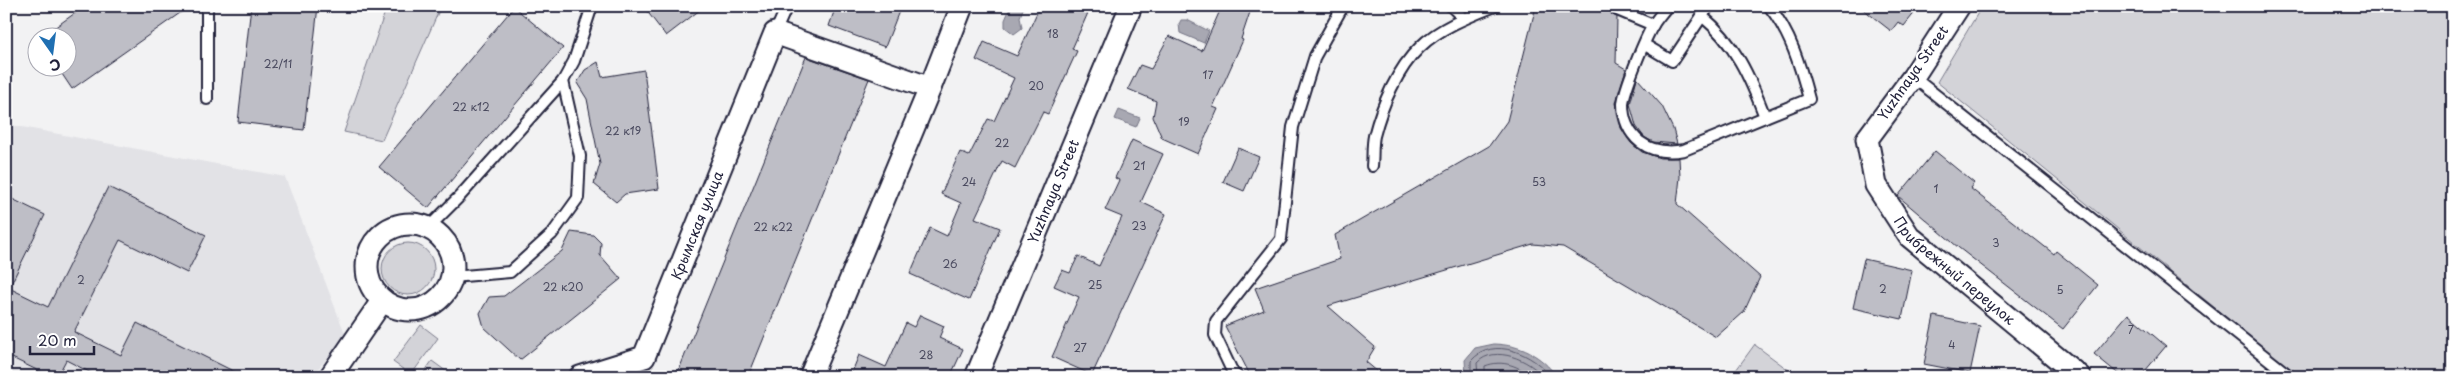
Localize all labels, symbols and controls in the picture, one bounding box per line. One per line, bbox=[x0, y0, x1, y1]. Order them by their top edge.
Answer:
street label: Yuzhnaya Street bbox=[1872, 21, 1953, 124]
house number: 18 bbox=[1047, 25, 1059, 42]
north arrow bbox=[28, 28, 78, 78]
text: С bbox=[48, 54, 63, 77]
house number: 22/11 bbox=[264, 55, 292, 72]
house number: 17 bbox=[1203, 66, 1214, 83]
house number: 20 bbox=[1028, 77, 1044, 94]
house number: 22 к12 bbox=[452, 98, 490, 115]
house number: 19 bbox=[1178, 113, 1190, 130]
house number: 22 к19 bbox=[605, 122, 641, 139]
house number: 22 bbox=[995, 134, 1009, 151]
street label: Yuzhnaya Street bbox=[1022, 136, 1084, 247]
house number: 21 bbox=[1133, 157, 1145, 174]
street label: Крымская улица bbox=[665, 167, 728, 283]
house number: 24 bbox=[962, 173, 976, 190]
house number: 53 bbox=[1532, 173, 1546, 190]
house number: 1 bbox=[1934, 180, 1939, 197]
street label: Прибрежный переулок bbox=[1889, 212, 2020, 330]
house number: 23 bbox=[1132, 217, 1146, 234]
house number: 22 к22 bbox=[753, 218, 793, 235]
house number: 3 bbox=[1992, 234, 2000, 251]
house number: 26 bbox=[942, 255, 958, 272]
house number: 2 bbox=[77, 271, 85, 288]
house number: 25 bbox=[1088, 276, 1102, 293]
house number: 22 к20 bbox=[543, 278, 583, 295]
house number: 2 bbox=[1879, 280, 1887, 297]
house number: 5 bbox=[2056, 281, 2064, 298]
house number: 7 bbox=[2128, 321, 2134, 338]
scale bar bbox=[30, 323, 94, 355]
text: 20 m bbox=[38, 328, 77, 351]
house number: 4 bbox=[1948, 336, 1956, 353]
house number: 27 bbox=[1073, 339, 1087, 356]
house number: 28 bbox=[919, 346, 933, 363]

